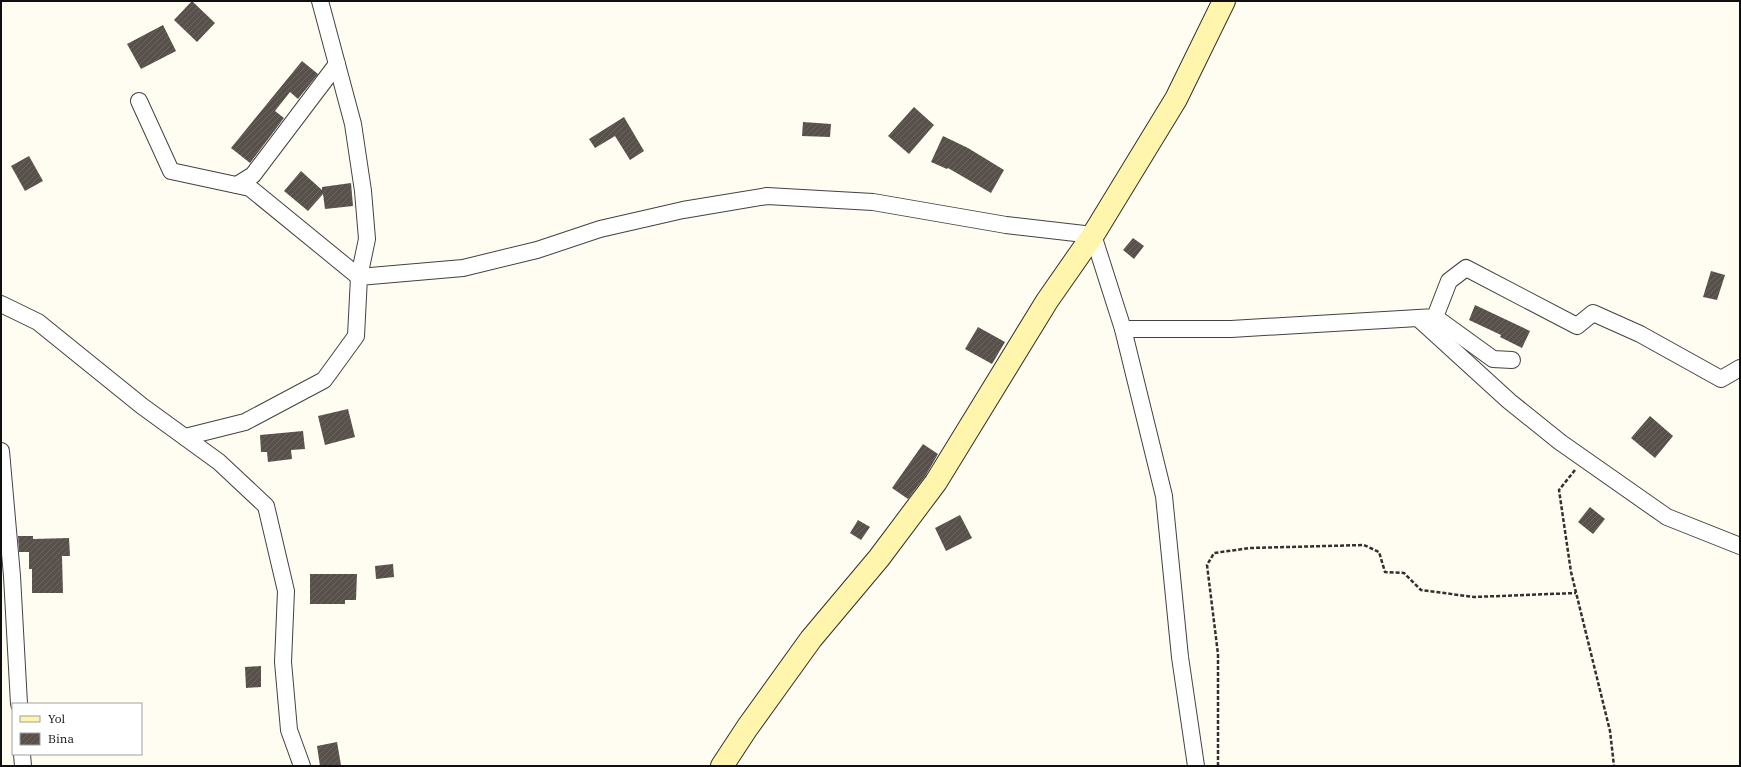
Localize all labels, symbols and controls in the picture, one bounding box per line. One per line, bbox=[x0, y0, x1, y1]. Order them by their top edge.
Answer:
legend bbox=[12, 703, 142, 755]
text: Yol bbox=[48, 711, 66, 726]
text: Bina bbox=[48, 731, 74, 746]

